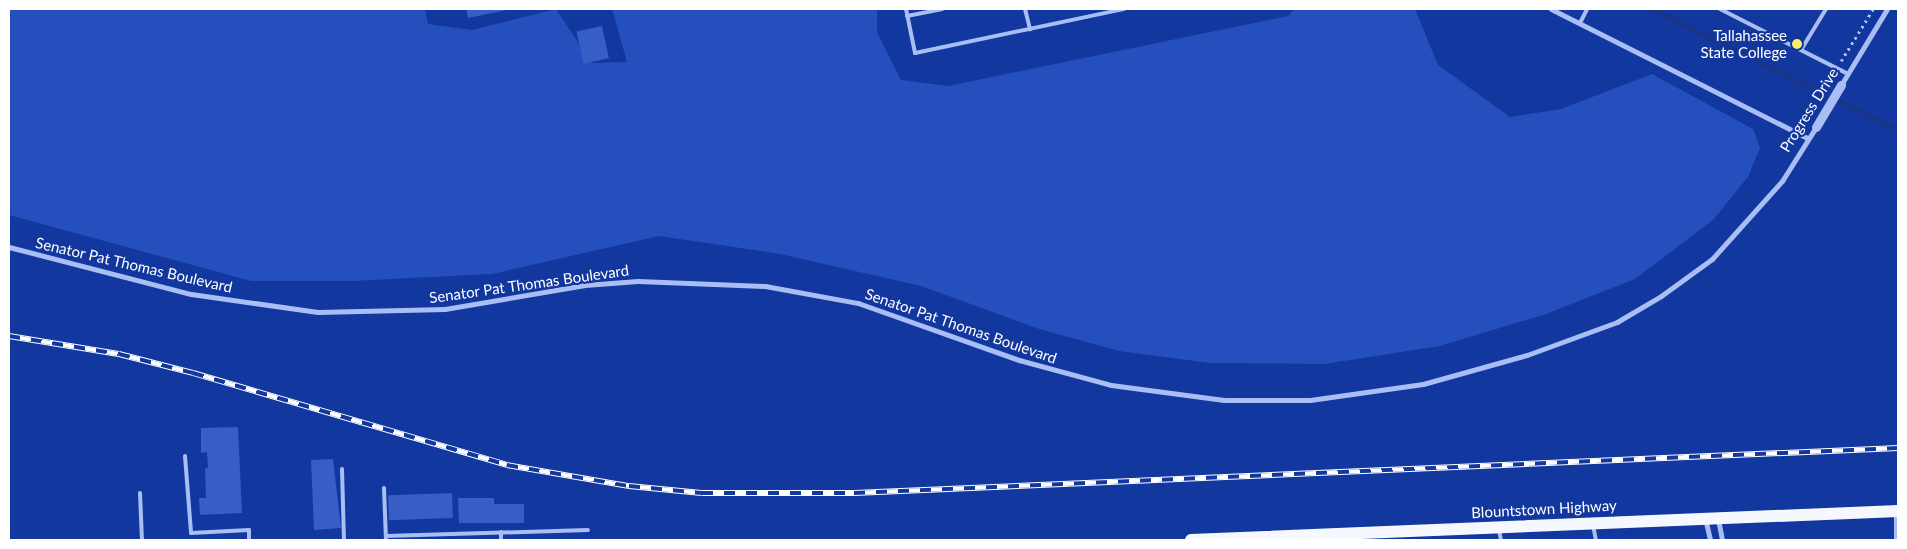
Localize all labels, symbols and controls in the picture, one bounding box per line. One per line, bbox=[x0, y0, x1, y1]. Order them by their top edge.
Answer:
place label: Tallahassee State College bbox=[1700, 26, 1787, 61]
marker: Tallahassee State College bbox=[1791, 38, 1803, 50]
street label: Progress Drive bbox=[1776, 65, 1842, 155]
street label: Senator Pat Thomas Boulevard bbox=[33, 233, 235, 297]
street label: Senator Pat Thomas Boulevard bbox=[428, 261, 630, 307]
street label: Senator Pat Thomas Boulevard bbox=[862, 285, 1060, 367]
street label: Blountstown Highway bbox=[1471, 496, 1617, 522]

